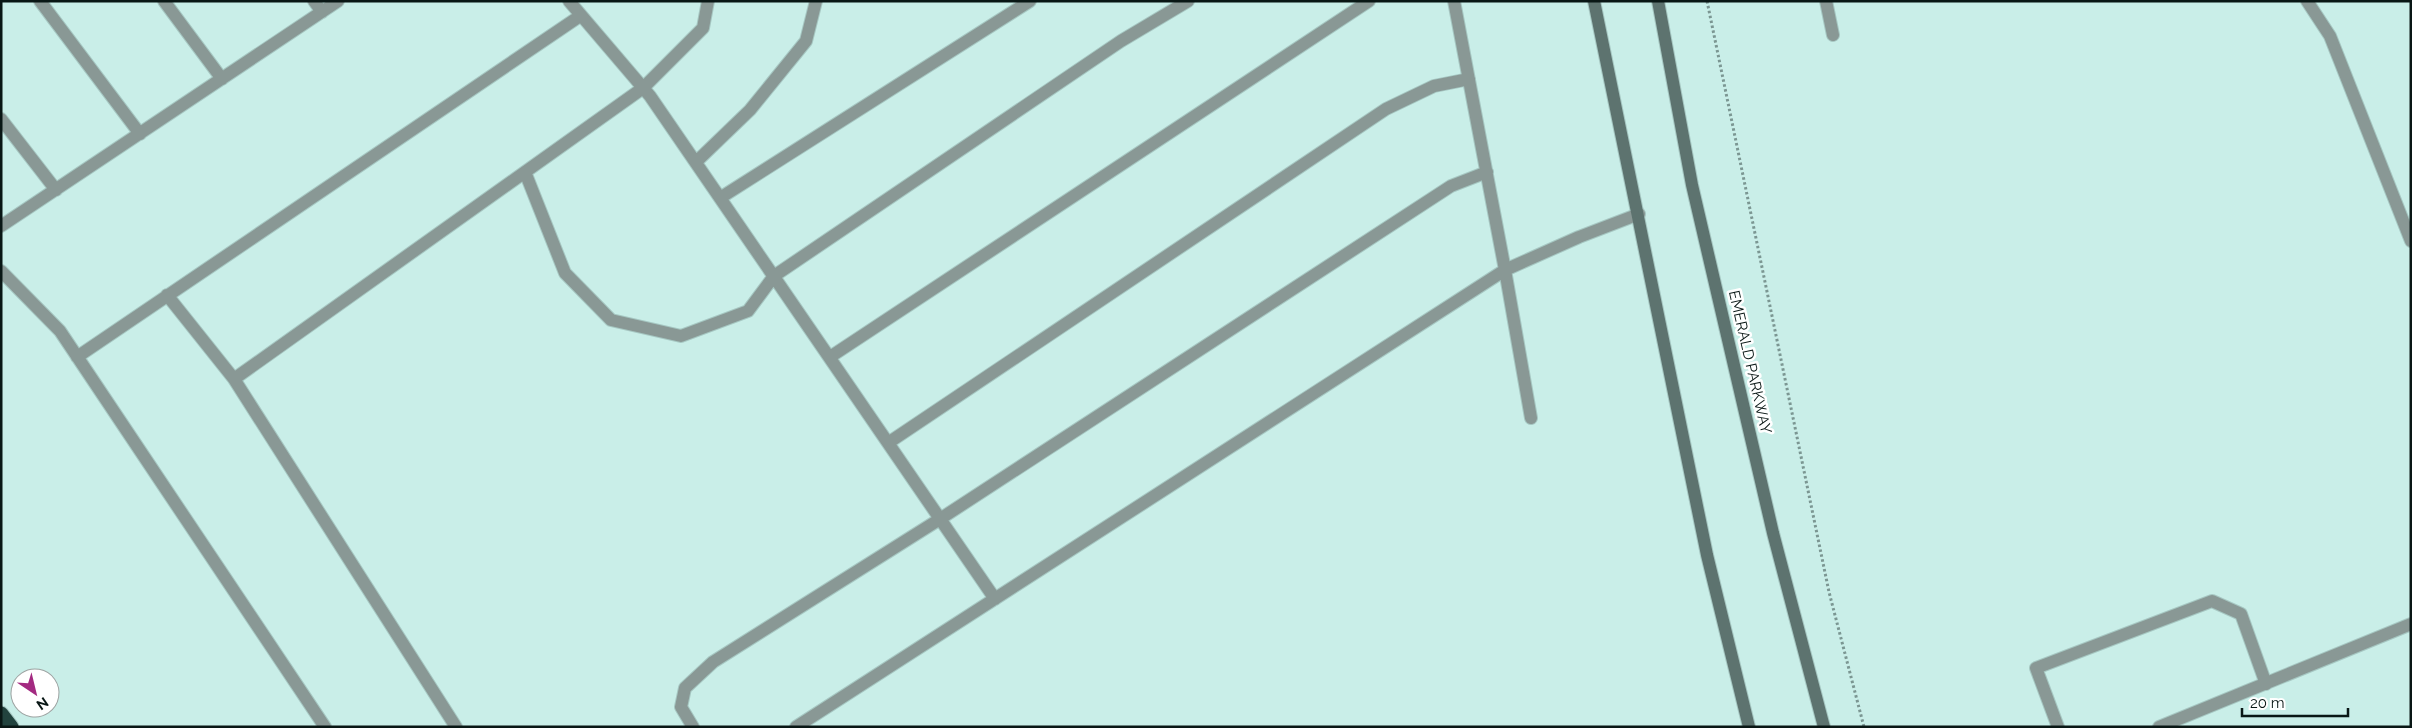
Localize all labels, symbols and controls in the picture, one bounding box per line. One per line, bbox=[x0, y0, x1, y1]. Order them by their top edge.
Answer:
street label: EMERALD PARKWAY bbox=[1725, 289, 1775, 436]
north arrow bbox=[10, 668, 60, 718]
scale bar bbox=[2242, 686, 2348, 718]
text: N bbox=[33, 694, 51, 713]
text: 20 m bbox=[2250, 694, 2285, 712]

